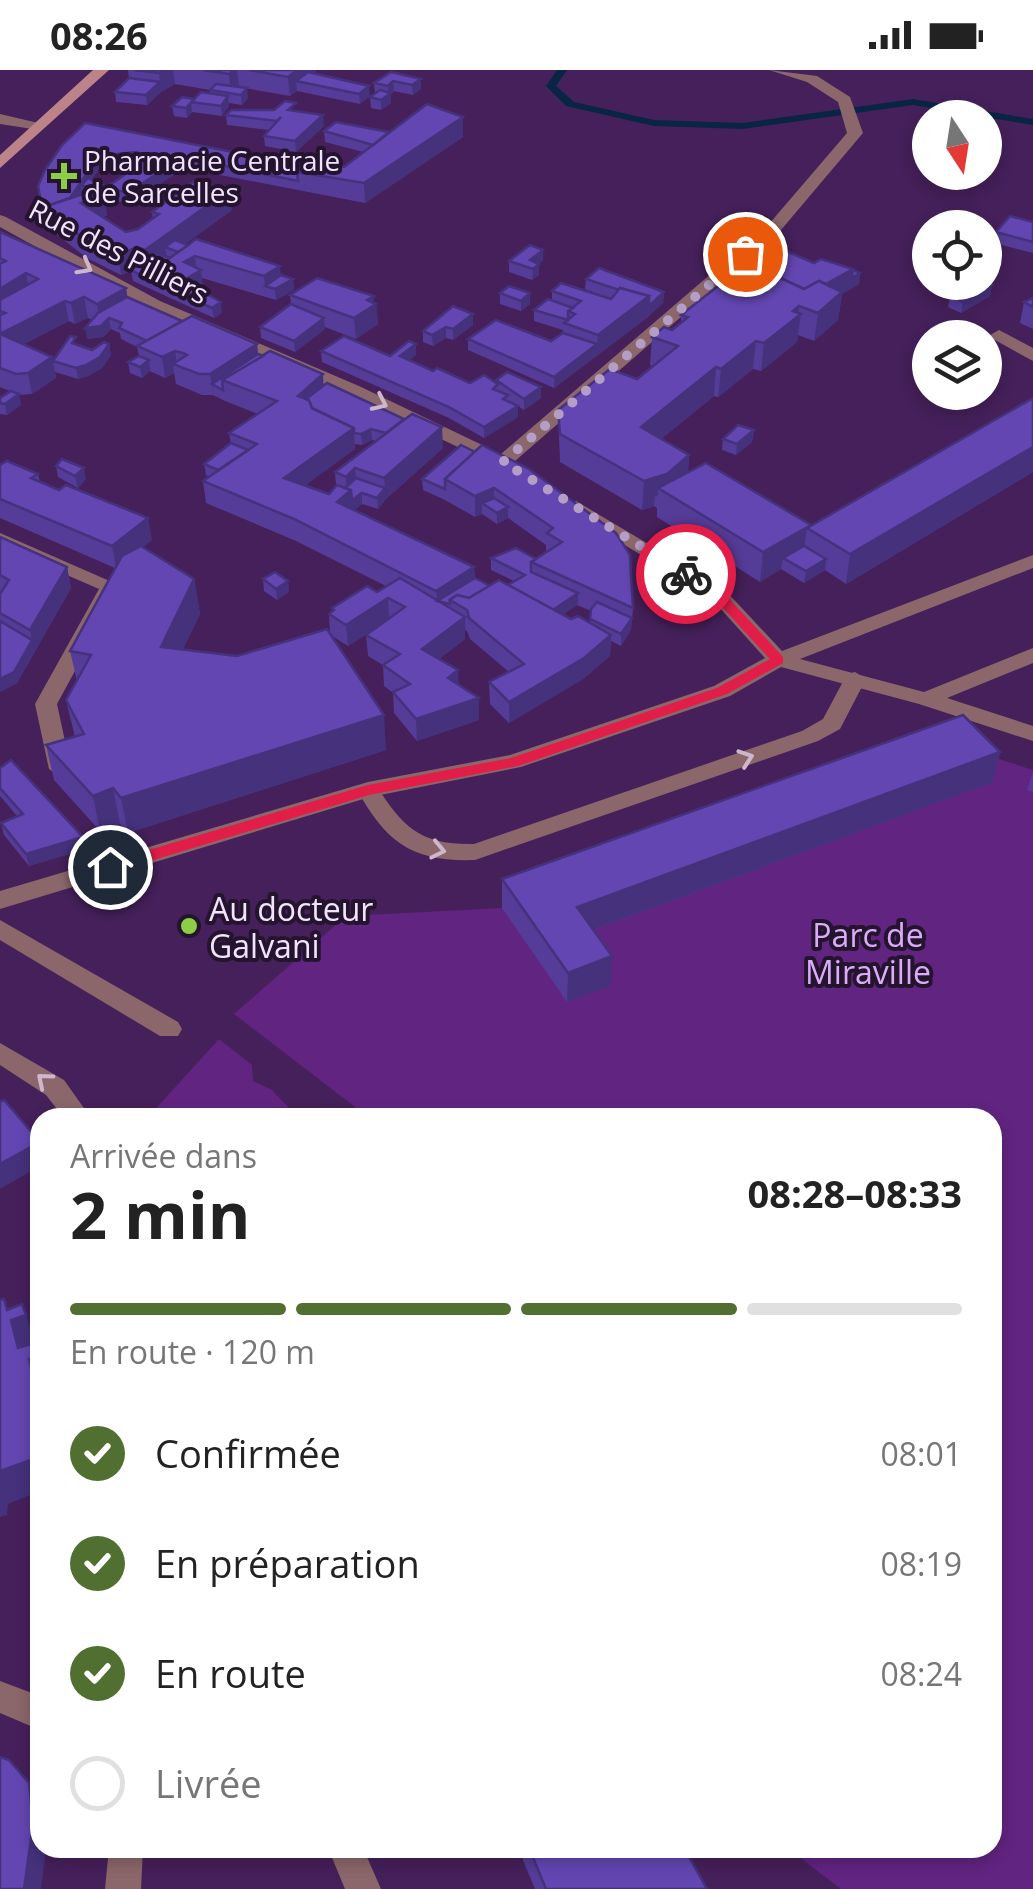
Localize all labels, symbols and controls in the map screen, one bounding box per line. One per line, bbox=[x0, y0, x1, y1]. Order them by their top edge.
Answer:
text: 08:26 bbox=[50, 9, 148, 61]
north arrow bbox=[912, 100, 1002, 190]
map controls bbox=[912, 100, 1002, 410]
place label: Pharmacie Centrale de Sarcelles bbox=[84, 141, 340, 211]
marker: Pharmacie Centrale de Sarcelles bbox=[53, 165, 75, 187]
street label: Rue des Pilliers bbox=[23, 189, 215, 313]
button: locate bbox=[912, 210, 1002, 300]
pin bbox=[703, 212, 788, 297]
icon: bag bbox=[718, 227, 773, 282]
one-way arrow bbox=[75, 255, 93, 274]
button: layers bbox=[912, 320, 1002, 410]
one-way arrow bbox=[370, 390, 388, 410]
courier bbox=[636, 524, 736, 624]
icon: bike bbox=[659, 547, 714, 602]
one-way arrow bbox=[737, 749, 754, 769]
pin bbox=[68, 825, 153, 910]
one-way arrow bbox=[429, 838, 446, 859]
icon: home bbox=[83, 840, 138, 895]
place label: Au docteur Galvani bbox=[209, 887, 373, 967]
park label: Parc de Miraville bbox=[805, 913, 931, 993]
marker: Au docteur Galvani bbox=[178, 915, 200, 937]
one-way arrow bbox=[37, 1074, 55, 1092]
text: Arrivée dans bbox=[70, 1134, 257, 1177]
text: 08:28–08:33 bbox=[748, 1167, 962, 1219]
text: 2 min bbox=[70, 1170, 250, 1258]
text: En route · 120 m bbox=[70, 1330, 315, 1373]
icon: check bbox=[70, 1426, 125, 1481]
text: Confirmée bbox=[155, 1427, 341, 1479]
text: 08:01 bbox=[880, 1432, 962, 1475]
icon: check bbox=[70, 1536, 125, 1591]
text: En préparation bbox=[155, 1537, 420, 1589]
text: 08:19 bbox=[880, 1542, 962, 1585]
icon: check bbox=[70, 1646, 125, 1701]
text: En route bbox=[155, 1647, 306, 1699]
text: 08:24 bbox=[880, 1652, 962, 1695]
text: Livrée bbox=[155, 1757, 262, 1809]

